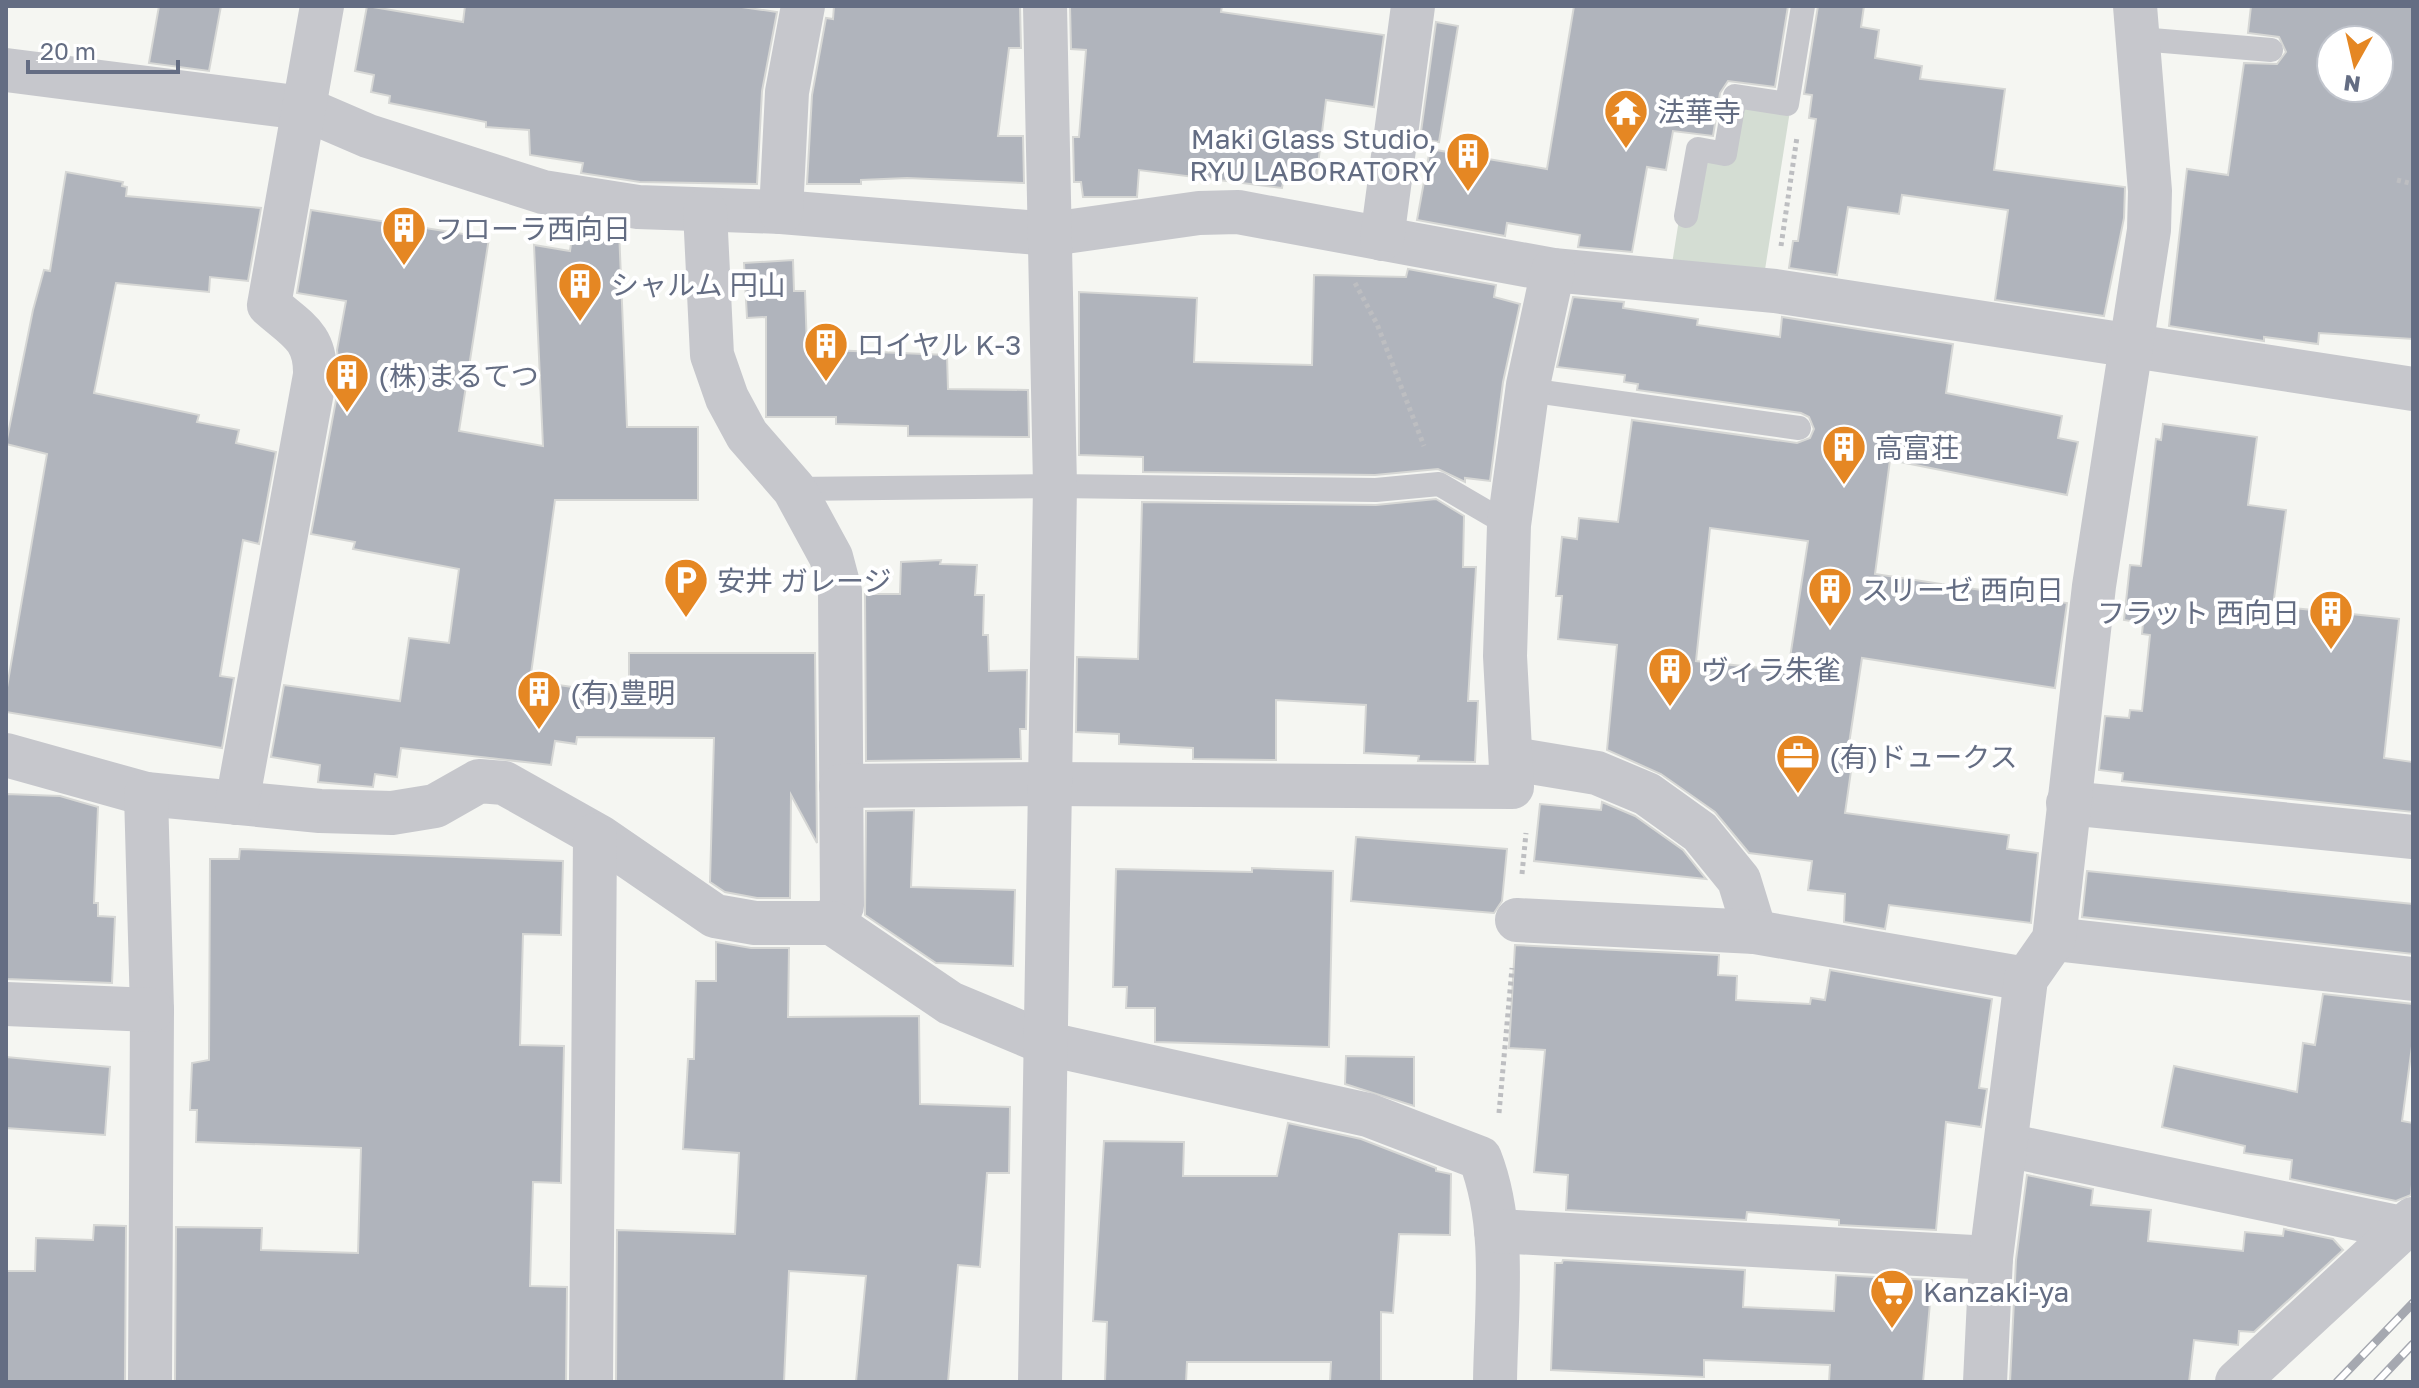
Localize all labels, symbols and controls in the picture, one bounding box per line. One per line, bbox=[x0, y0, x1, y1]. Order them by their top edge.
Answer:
scale bar bbox=[28, 24, 178, 74]
north arrow bbox=[2315, 24, 2395, 104]
text: 20 m bbox=[40, 36, 96, 65]
text: N bbox=[2342, 70, 2362, 99]
temple icon: 法華寺 bbox=[1602, 87, 1650, 150]
place label: 法華寺 bbox=[1657, 95, 1741, 128]
place label: Maki Glass Studio, RYU LABORATORY bbox=[1189, 122, 1437, 187]
building icon: Maki Glass Studio, RYU LABORATORY bbox=[1444, 130, 1492, 193]
building icon: フローラ西向日 bbox=[380, 204, 428, 267]
place label: フローラ西向日 bbox=[435, 212, 631, 245]
building icon: シャルム 円山 bbox=[556, 260, 604, 323]
place label: シャルム 円山 bbox=[611, 268, 785, 301]
building icon: ロイヤル K-3 bbox=[802, 320, 850, 383]
place label: ロイヤル K-3 bbox=[857, 328, 1022, 361]
building icon: (株)まるてつ bbox=[323, 351, 371, 414]
place label: (株)まるてつ bbox=[378, 359, 539, 392]
building icon: 高富荘 bbox=[1820, 423, 1868, 486]
place label: 高富荘 bbox=[1875, 431, 1959, 464]
parking icon: 安井 ガレージ bbox=[662, 556, 710, 619]
place label: 安井 ガレージ bbox=[717, 564, 891, 597]
building icon: スリーゼ 西向日 bbox=[1806, 565, 1854, 628]
place label: スリーゼ 西向日 bbox=[1861, 573, 2064, 606]
building icon: フラット 西向日 bbox=[2307, 588, 2355, 651]
place label: フラット 西向日 bbox=[2097, 596, 2300, 629]
building icon: ヴィラ朱雀 bbox=[1646, 645, 1694, 708]
place label: ヴィラ朱雀 bbox=[1701, 653, 1841, 686]
building icon: (有)豊明 bbox=[515, 668, 563, 731]
place label: (有)豊明 bbox=[570, 676, 675, 709]
office icon: (有)ドュークス bbox=[1774, 732, 1822, 795]
place label: (有)ドュークス bbox=[1829, 740, 2017, 773]
supermarket icon: Kanzaki-ya bbox=[1868, 1267, 1916, 1330]
place label: Kanzaki-ya bbox=[1923, 1275, 2069, 1308]

